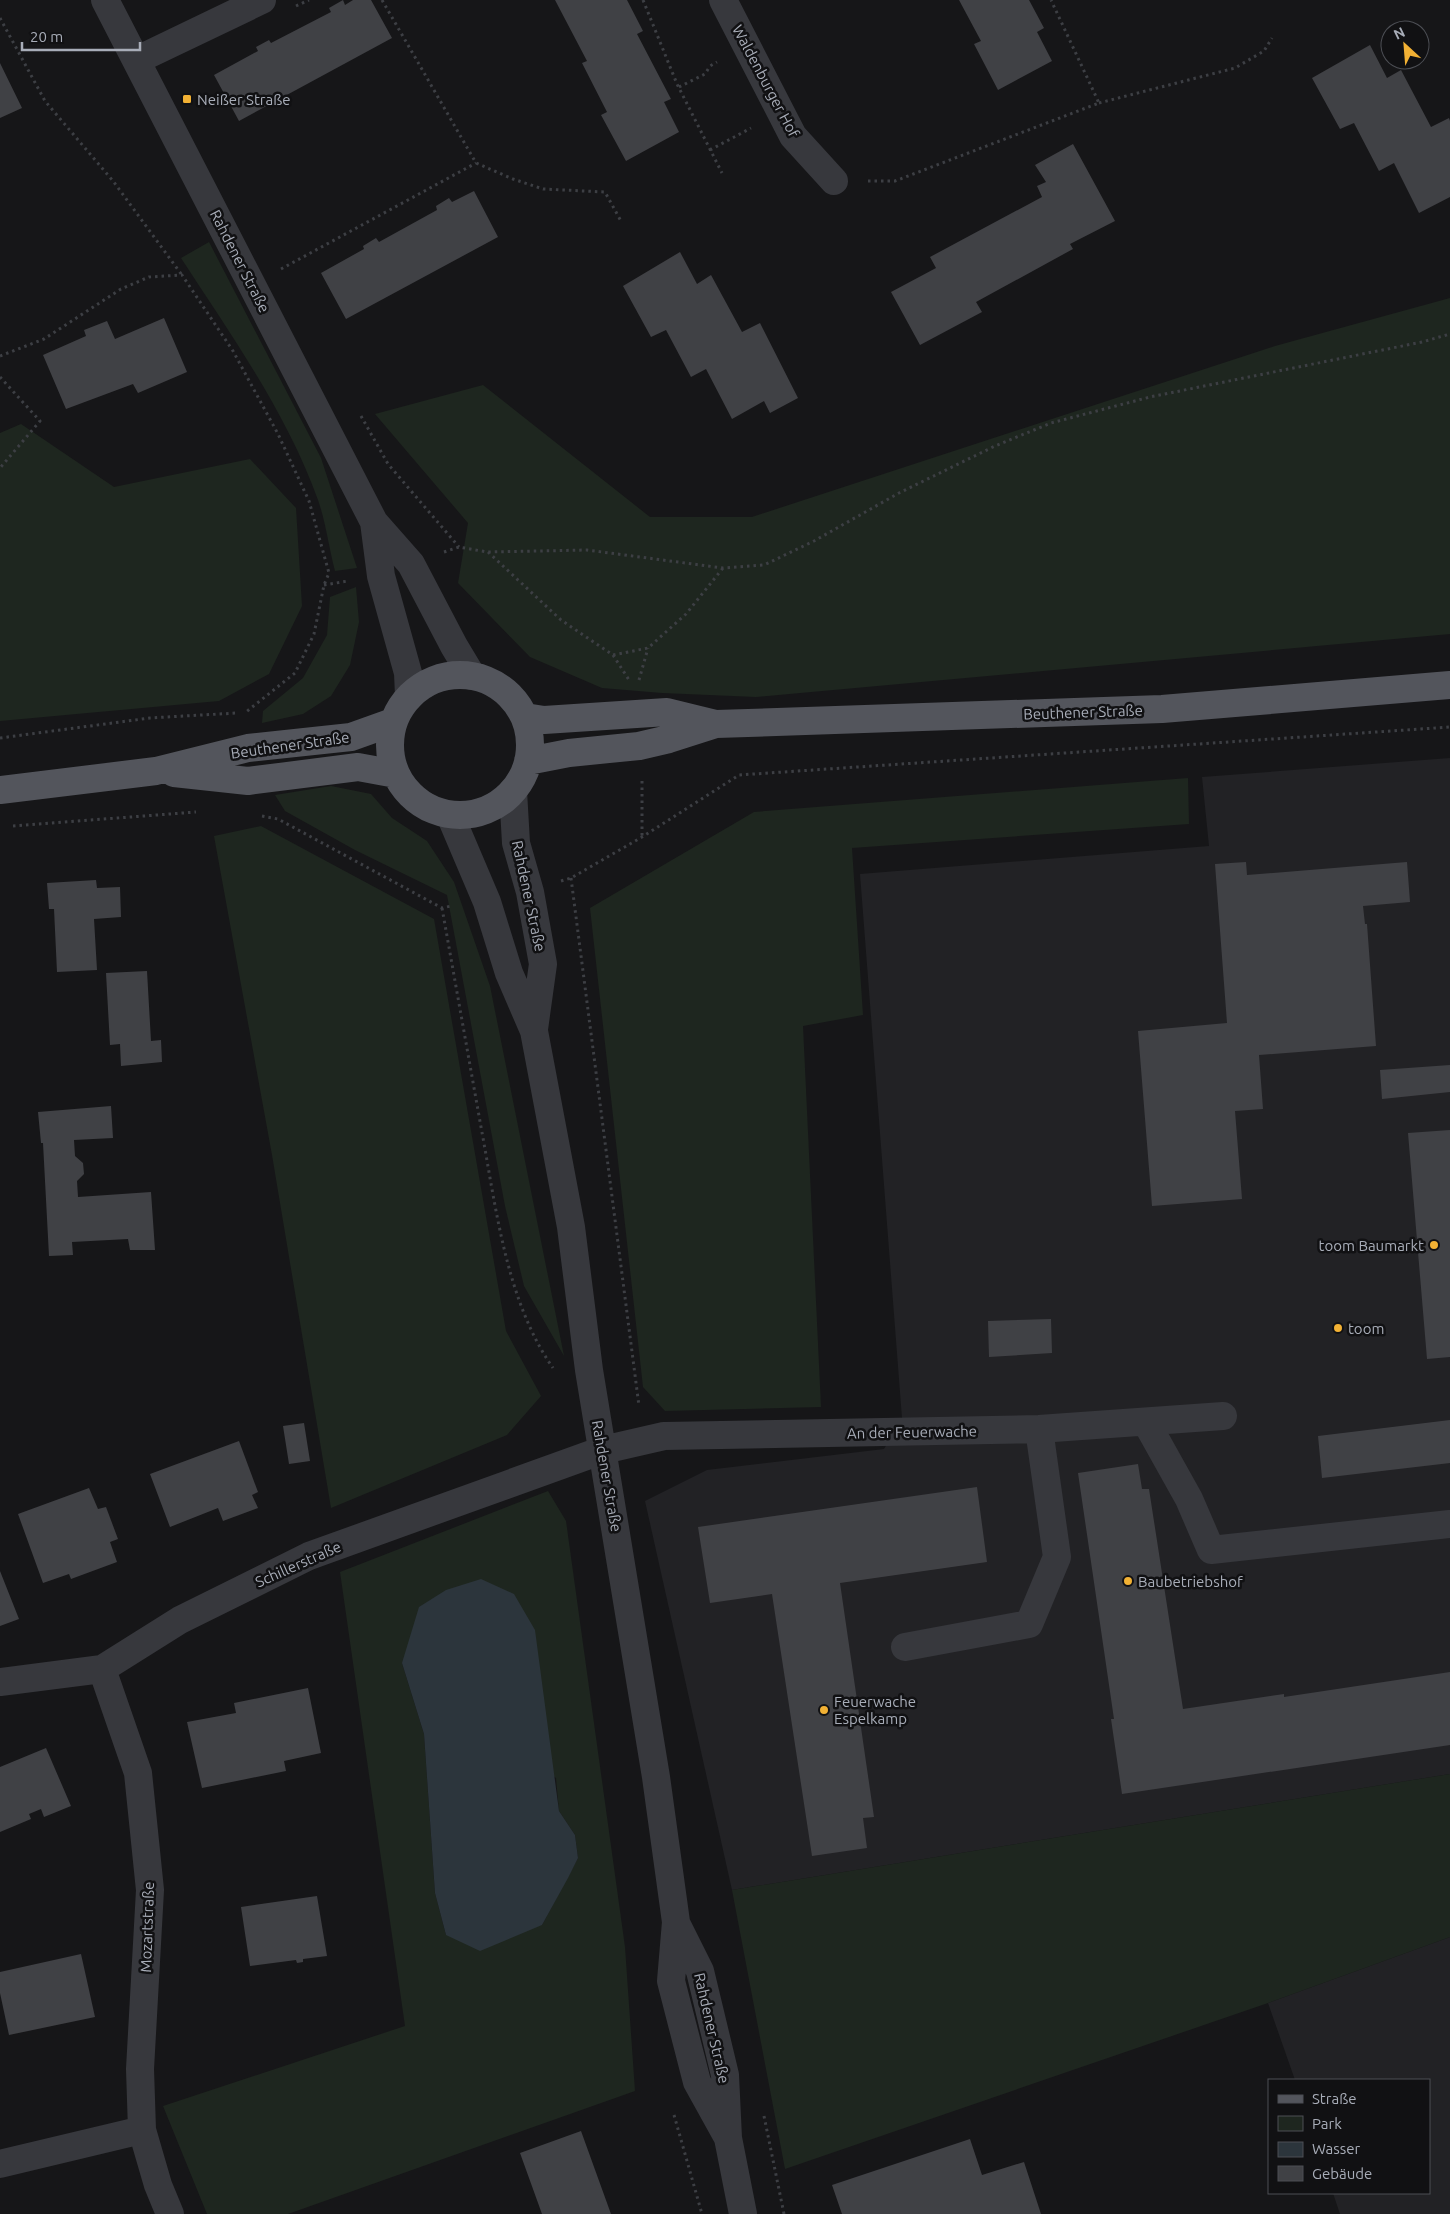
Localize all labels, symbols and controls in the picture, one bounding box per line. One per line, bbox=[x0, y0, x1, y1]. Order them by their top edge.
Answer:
scale bar bbox=[22, 20, 140, 52]
north arrow bbox=[1380, 20, 1430, 70]
street label: Waldenburger Hof bbox=[729, 22, 803, 140]
text: N bbox=[1391, 24, 1408, 43]
text: 20 m bbox=[30, 28, 63, 45]
place label: Neißer Straße bbox=[197, 91, 291, 108]
marker: Neißer Straße bbox=[181, 93, 193, 105]
street label: Rahdener Straße bbox=[207, 207, 273, 315]
street label: Beuthener Straße bbox=[1023, 701, 1143, 723]
street label: Beuthener Straße bbox=[230, 728, 350, 762]
street label: Rahdener Straße bbox=[509, 839, 549, 953]
place label: toom Baumarkt bbox=[1319, 1237, 1424, 1254]
marker: toom Baumarkt bbox=[1428, 1239, 1440, 1251]
place label: toom bbox=[1348, 1320, 1384, 1337]
marker: toom bbox=[1332, 1322, 1344, 1334]
street label: Rahdener Straße bbox=[589, 1419, 625, 1533]
street label: An der Feuerwache bbox=[847, 1422, 977, 1442]
street label: Schillerstraße bbox=[253, 1538, 343, 1590]
place label: Baubetriebshof bbox=[1138, 1573, 1243, 1590]
marker: Baubetriebshof bbox=[1122, 1575, 1134, 1587]
place label: Feuerwache Espelkamp bbox=[834, 1693, 916, 1727]
marker: Feuerwache Espelkamp bbox=[818, 1704, 830, 1716]
street label: Mozartstraße bbox=[137, 1881, 157, 1973]
street label: Rahdener Straße bbox=[691, 1971, 733, 2085]
legend bbox=[1268, 2079, 1430, 2194]
text: Straße bbox=[1312, 2090, 1356, 2107]
text: Park bbox=[1312, 2115, 1342, 2132]
text: Wasser bbox=[1312, 2140, 1361, 2157]
text: Gebäude bbox=[1312, 2165, 1372, 2182]

